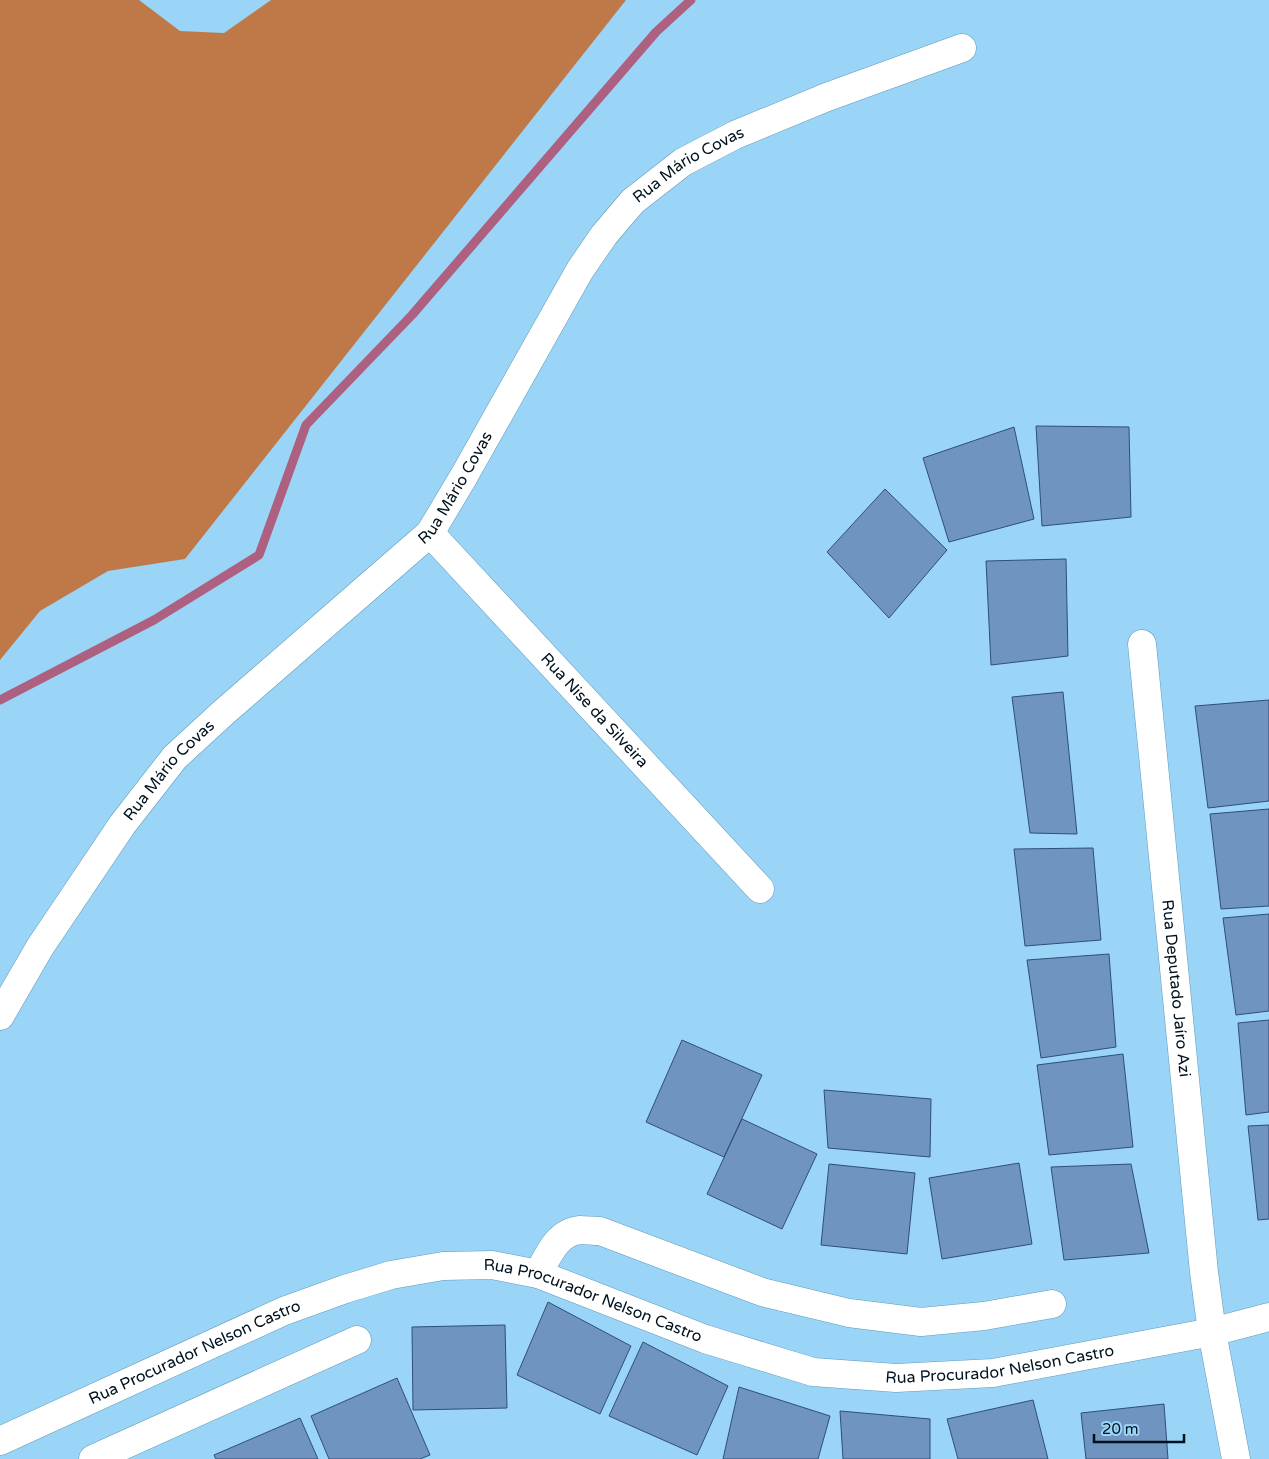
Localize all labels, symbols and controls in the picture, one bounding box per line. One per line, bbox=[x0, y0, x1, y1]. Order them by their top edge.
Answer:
street label: Rua Mário Covas bbox=[629, 122, 747, 207]
street label: Rua Mário Covas bbox=[414, 428, 497, 549]
street label: Rua Nise da Silveira bbox=[536, 649, 653, 772]
street label: Rua Mário Covas bbox=[119, 716, 219, 825]
street label: Rua Deputado Jaíro Azi bbox=[1157, 899, 1195, 1078]
street label: Rua Procurador Nelson Castro bbox=[483, 1255, 705, 1347]
street label: Rua Procurador Nelson Castro bbox=[86, 1296, 303, 1409]
street label: Rua Procurador Nelson Castro bbox=[885, 1341, 1116, 1388]
scale bar bbox=[1094, 1412, 1184, 1444]
text: 20 m bbox=[1102, 1420, 1139, 1438]

